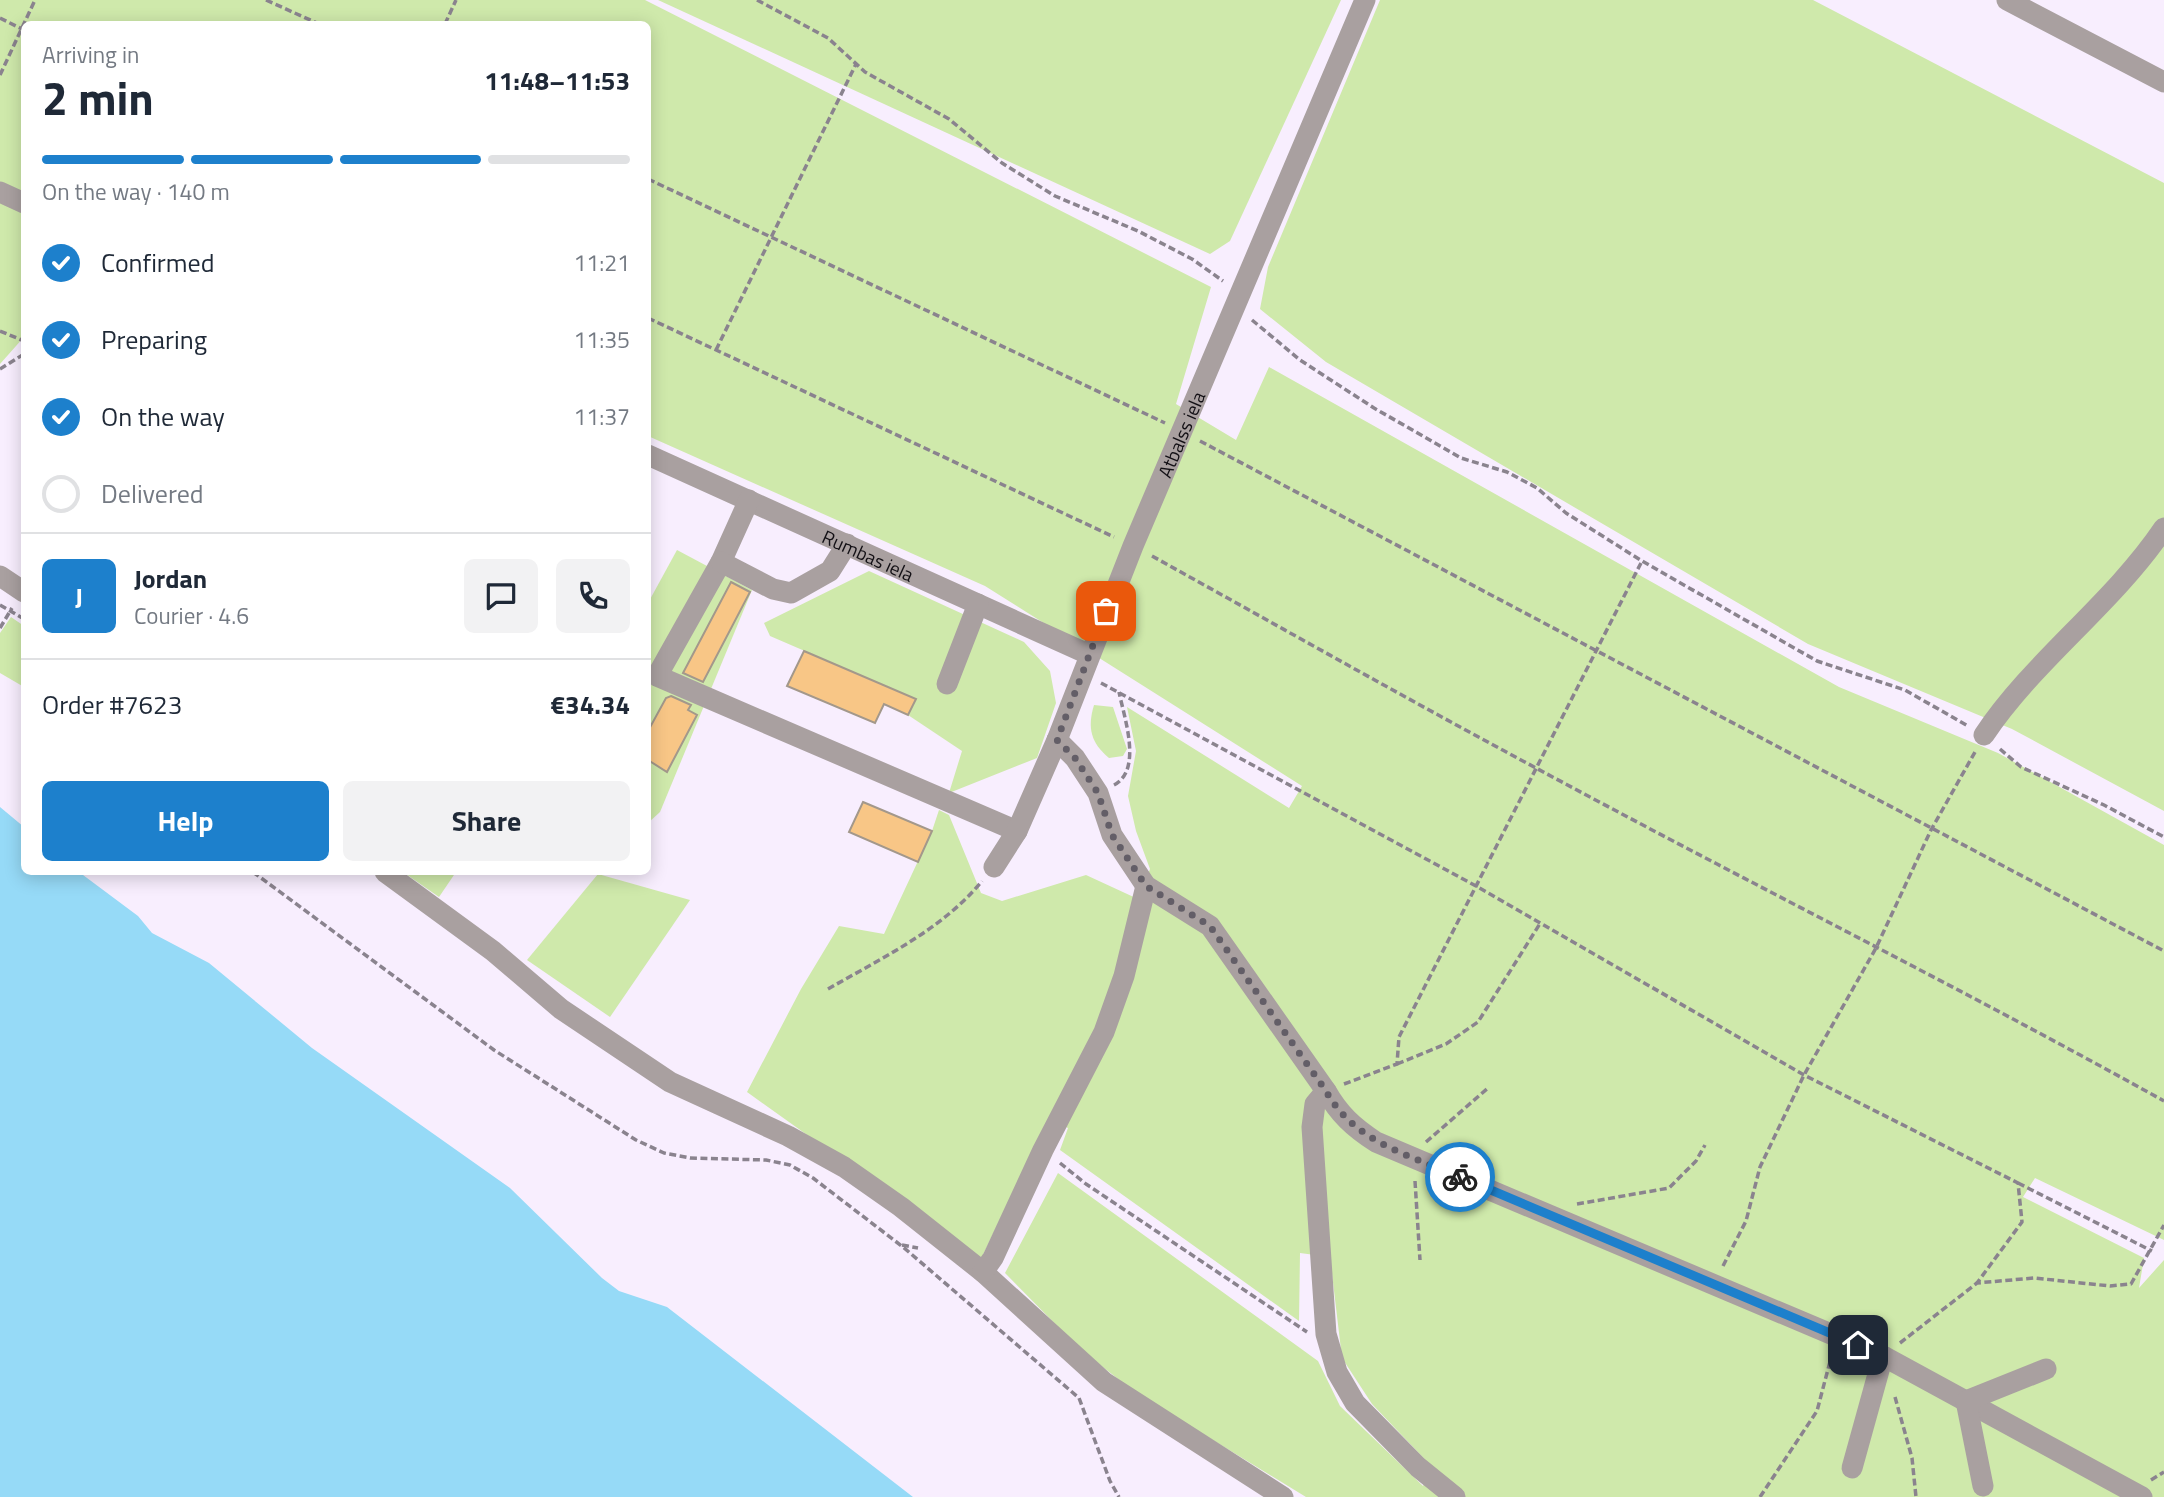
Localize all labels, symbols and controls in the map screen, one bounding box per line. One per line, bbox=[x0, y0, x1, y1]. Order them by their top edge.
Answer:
text: Arriving in bbox=[42, 37, 139, 72]
text: 11:48–11:53 bbox=[484, 61, 630, 100]
text: 2 min bbox=[42, 63, 154, 133]
text: On the way · 140 m bbox=[42, 174, 230, 209]
text: Confirmed bbox=[101, 243, 215, 282]
icon: check bbox=[42, 244, 80, 282]
text: 11:21 bbox=[573, 245, 630, 280]
text: Preparing bbox=[101, 320, 207, 359]
icon: check bbox=[42, 321, 80, 359]
text: 11:35 bbox=[573, 322, 630, 357]
street label: Atbalss iela bbox=[1149, 386, 1212, 482]
text: On the way bbox=[101, 397, 225, 436]
icon: check bbox=[42, 398, 80, 436]
text: 11:37 bbox=[573, 399, 630, 434]
text: Delivered bbox=[101, 474, 204, 513]
street label: Rumbas iela bbox=[818, 521, 920, 588]
text: Jordan bbox=[134, 559, 207, 598]
button: chat bbox=[464, 559, 538, 633]
button: phone bbox=[556, 559, 630, 633]
text: J bbox=[75, 577, 83, 616]
pin bbox=[1076, 581, 1136, 641]
icon: bag bbox=[1087, 592, 1125, 630]
text: Courier · 4.6 bbox=[134, 598, 249, 633]
text: Order #7623 bbox=[42, 685, 182, 724]
text: €34.34 bbox=[551, 685, 630, 724]
button: Help bbox=[42, 781, 329, 861]
button: Share bbox=[343, 781, 630, 861]
courier bbox=[1425, 1142, 1495, 1212]
icon: bike bbox=[1441, 1158, 1479, 1196]
pin bbox=[1828, 1315, 1888, 1375]
icon: home bbox=[1839, 1326, 1877, 1364]

